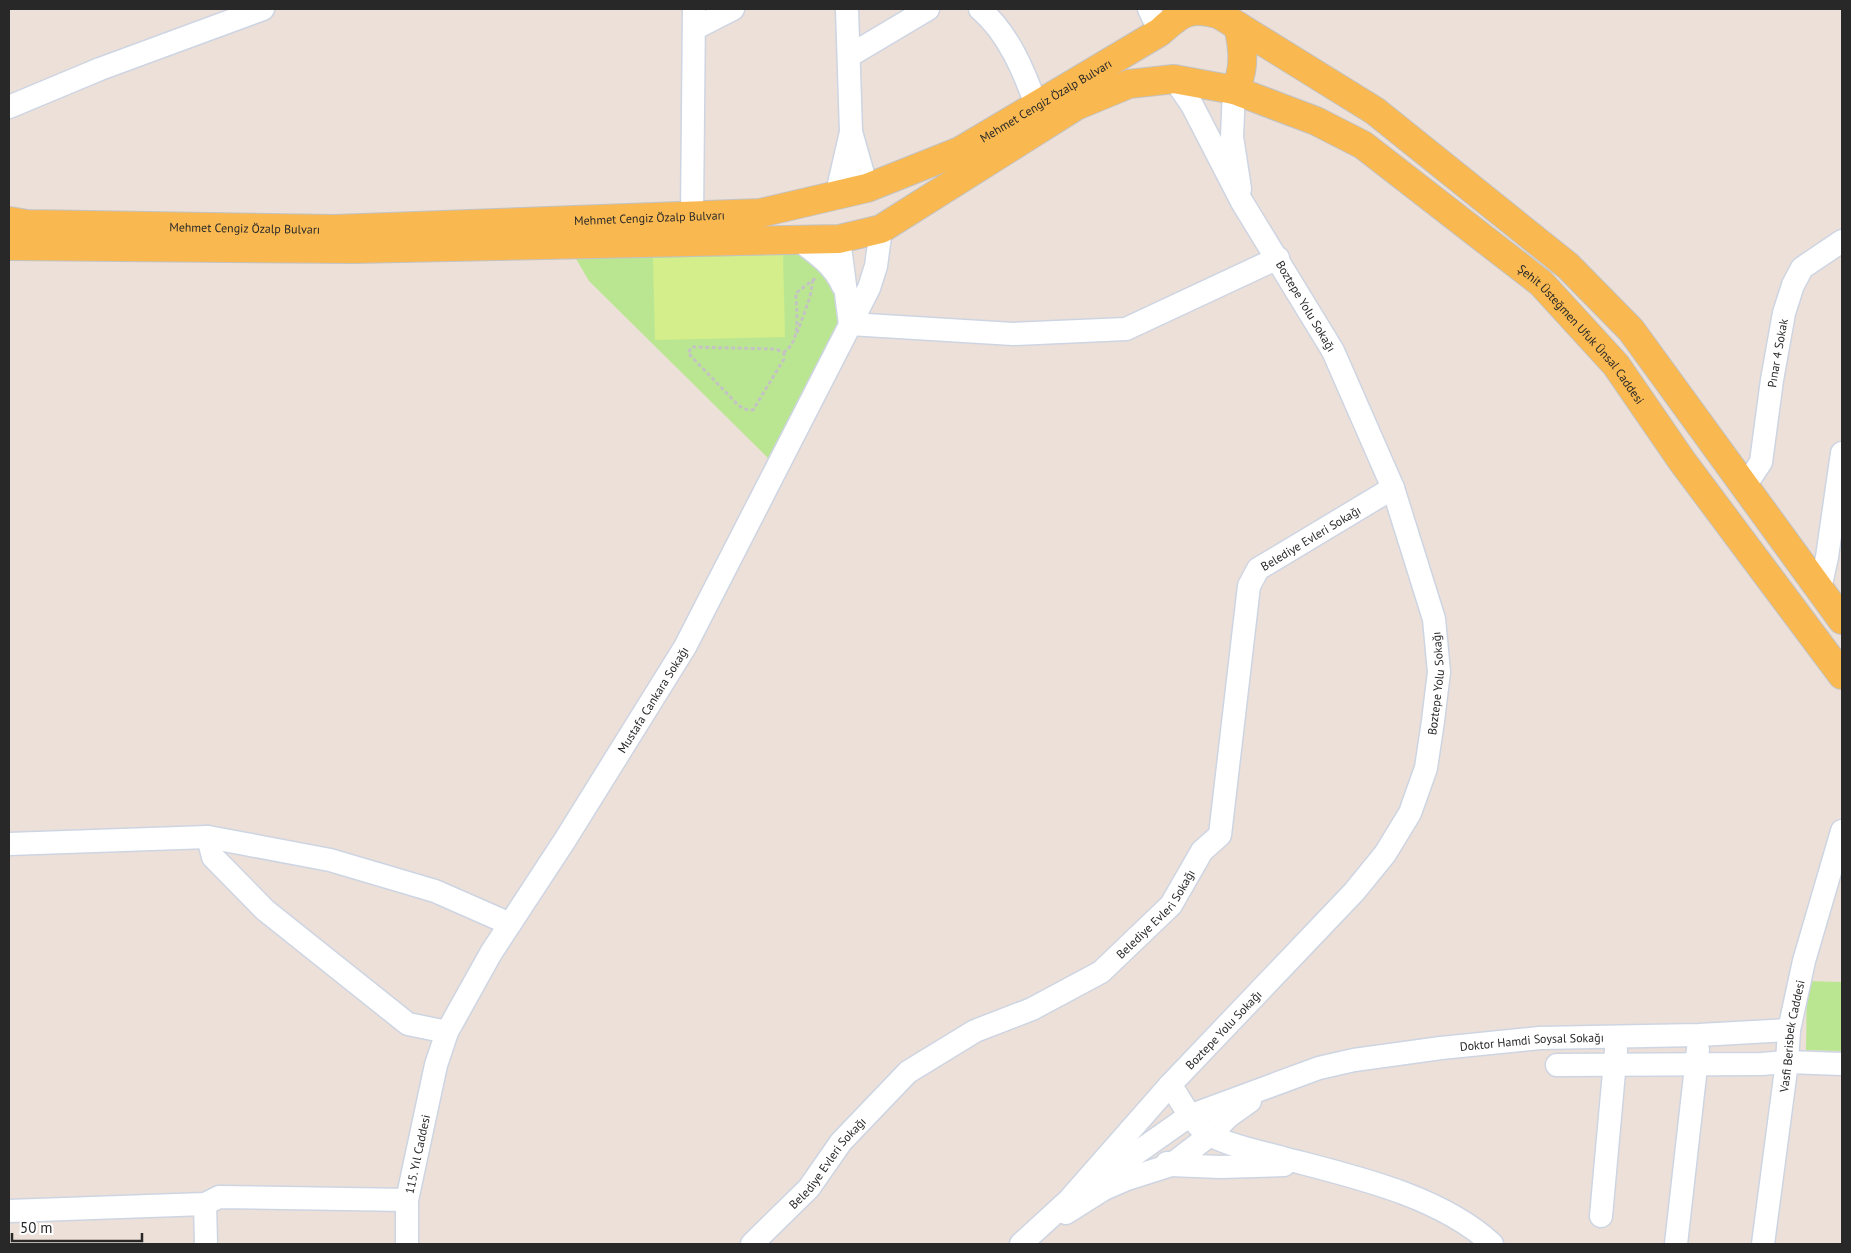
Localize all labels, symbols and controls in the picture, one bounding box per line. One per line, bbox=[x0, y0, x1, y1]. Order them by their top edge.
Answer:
street label: Mehmet Cengiz Özalp Bulvarı bbox=[977, 55, 1114, 145]
street label: Mehmet Cengiz Özalp Bulvarı bbox=[574, 207, 725, 227]
street label: Mehmet Cengiz Özalp Bulvarı bbox=[169, 219, 320, 236]
street label: Boztepe Yolu Sokağı bbox=[1273, 258, 1339, 354]
street label: Şehit Üsteğmen Ufuk Ünsal Caddesi bbox=[1515, 261, 1648, 407]
street label: Pınar 4 Sokak bbox=[1764, 317, 1790, 388]
street label: Belediye Evleri Sokağı bbox=[1258, 502, 1363, 573]
street label: Boztepe Yolu Sokağı bbox=[1424, 631, 1447, 736]
street label: Mustafa Cankara Sokağı bbox=[614, 643, 691, 755]
street label: Belediye Evleri Sokağı bbox=[1113, 866, 1198, 961]
street label: Vasfi Berisbek Caddesi bbox=[1775, 978, 1807, 1094]
street label: Boztepe Yolu Sokağı bbox=[1182, 987, 1264, 1072]
street label: Doktor Hamdi Soysal Sokağı bbox=[1459, 1029, 1604, 1054]
street label: 115. Yıl Caddesi bbox=[401, 1113, 433, 1195]
street label: Belediye Evleri Sokağı bbox=[785, 1114, 869, 1211]
scale bar bbox=[12, 1210, 142, 1242]
text: 50 m bbox=[20, 1218, 53, 1237]

